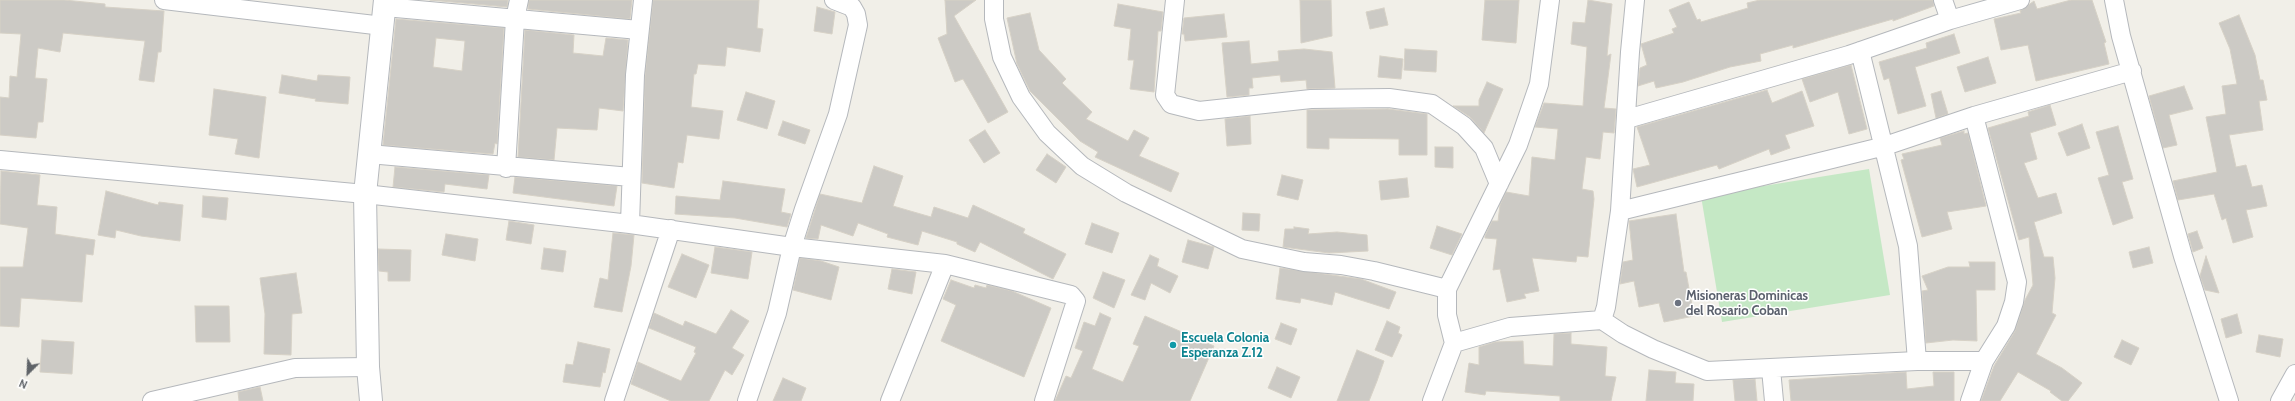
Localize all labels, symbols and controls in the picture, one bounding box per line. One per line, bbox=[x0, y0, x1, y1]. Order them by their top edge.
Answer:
place label: Misioneras Dominicas del Rosario Coban bbox=[1686, 288, 1808, 319]
marker: Misioneras Dominicas del Rosario Coban bbox=[1673, 298, 1683, 308]
place label: Escuela Colonia Esperanza Z.12 bbox=[1181, 330, 1269, 361]
marker: Escuela Colonia Esperanza Z.12 bbox=[1168, 340, 1178, 350]
north arrow bbox=[8, 353, 48, 393]
text: N bbox=[17, 376, 30, 392]

